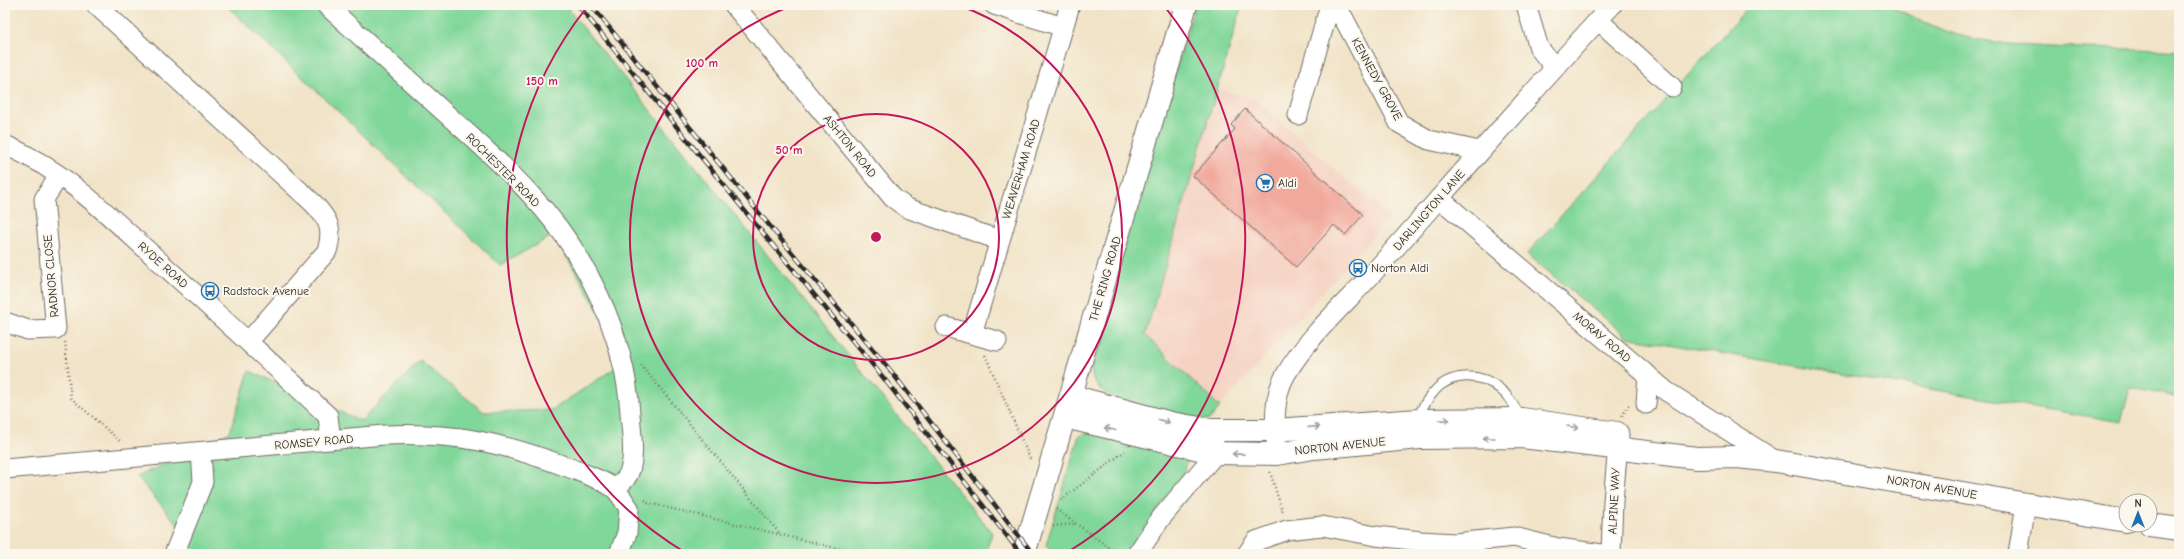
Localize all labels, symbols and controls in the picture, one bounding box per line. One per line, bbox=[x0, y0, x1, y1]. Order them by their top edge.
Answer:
street label: KENNEDY GROVE bbox=[1349, 35, 1405, 123]
text: 100 m bbox=[686, 56, 718, 70]
text: 150 m bbox=[526, 74, 558, 88]
street label: ASHTON ROAD bbox=[820, 112, 880, 180]
street label: WEAVERHAM ROAD bbox=[999, 117, 1043, 221]
street label: ROCHESTER ROAD bbox=[463, 130, 543, 210]
text: 50 m bbox=[775, 143, 803, 157]
street label: DARLINGTON LANE bbox=[1390, 167, 1468, 253]
supermarket icon: Aldi bbox=[1255, 173, 1275, 193]
place label: Aldi bbox=[1278, 176, 1297, 190]
centre of rings bbox=[869, 230, 883, 244]
street label: RADNOR CLOSE bbox=[40, 234, 62, 318]
street label: THE RING ROAD bbox=[1086, 235, 1124, 323]
street label: RYDE ROAD bbox=[135, 239, 191, 291]
bus stop icon: Norton Aldi bbox=[1348, 258, 1368, 278]
place label: Norton Aldi bbox=[1371, 261, 1429, 275]
bus stop icon: Radstock Avenue bbox=[200, 281, 220, 301]
place label: Radstock Avenue bbox=[223, 284, 309, 298]
street label: MORAY ROAD bbox=[1570, 309, 1634, 365]
one-way arrow bbox=[1437, 416, 1450, 423]
one-way arrow bbox=[1157, 418, 1170, 425]
one-way arrow bbox=[1307, 423, 1320, 431]
one-way arrow bbox=[1566, 423, 1579, 431]
one-way arrow bbox=[1104, 425, 1117, 432]
street label: ROMSEY ROAD bbox=[274, 432, 354, 452]
street label: NORTON AVENUE bbox=[1294, 434, 1386, 458]
one-way arrow bbox=[1483, 434, 1496, 442]
one-way arrow bbox=[1232, 450, 1245, 457]
street label: ALPINE WAY bbox=[1605, 466, 1623, 535]
street label: NORTON AVENUE bbox=[1886, 472, 1978, 502]
north arrow bbox=[2118, 493, 2158, 533]
text: N bbox=[2134, 497, 2142, 510]

